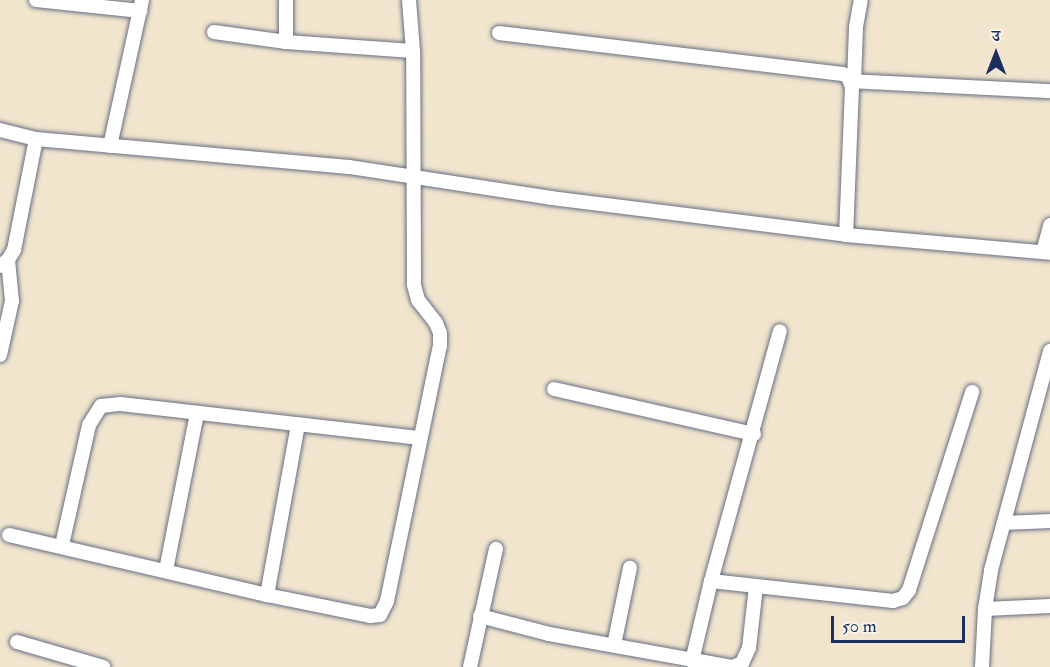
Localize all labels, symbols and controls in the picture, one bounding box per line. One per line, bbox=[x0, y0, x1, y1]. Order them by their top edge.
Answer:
north arrow bbox=[966, 24, 1026, 84]
text: उ bbox=[992, 26, 1000, 46]
scale bar bbox=[834, 604, 968, 642]
text: 50 m bbox=[842, 615, 877, 638]

